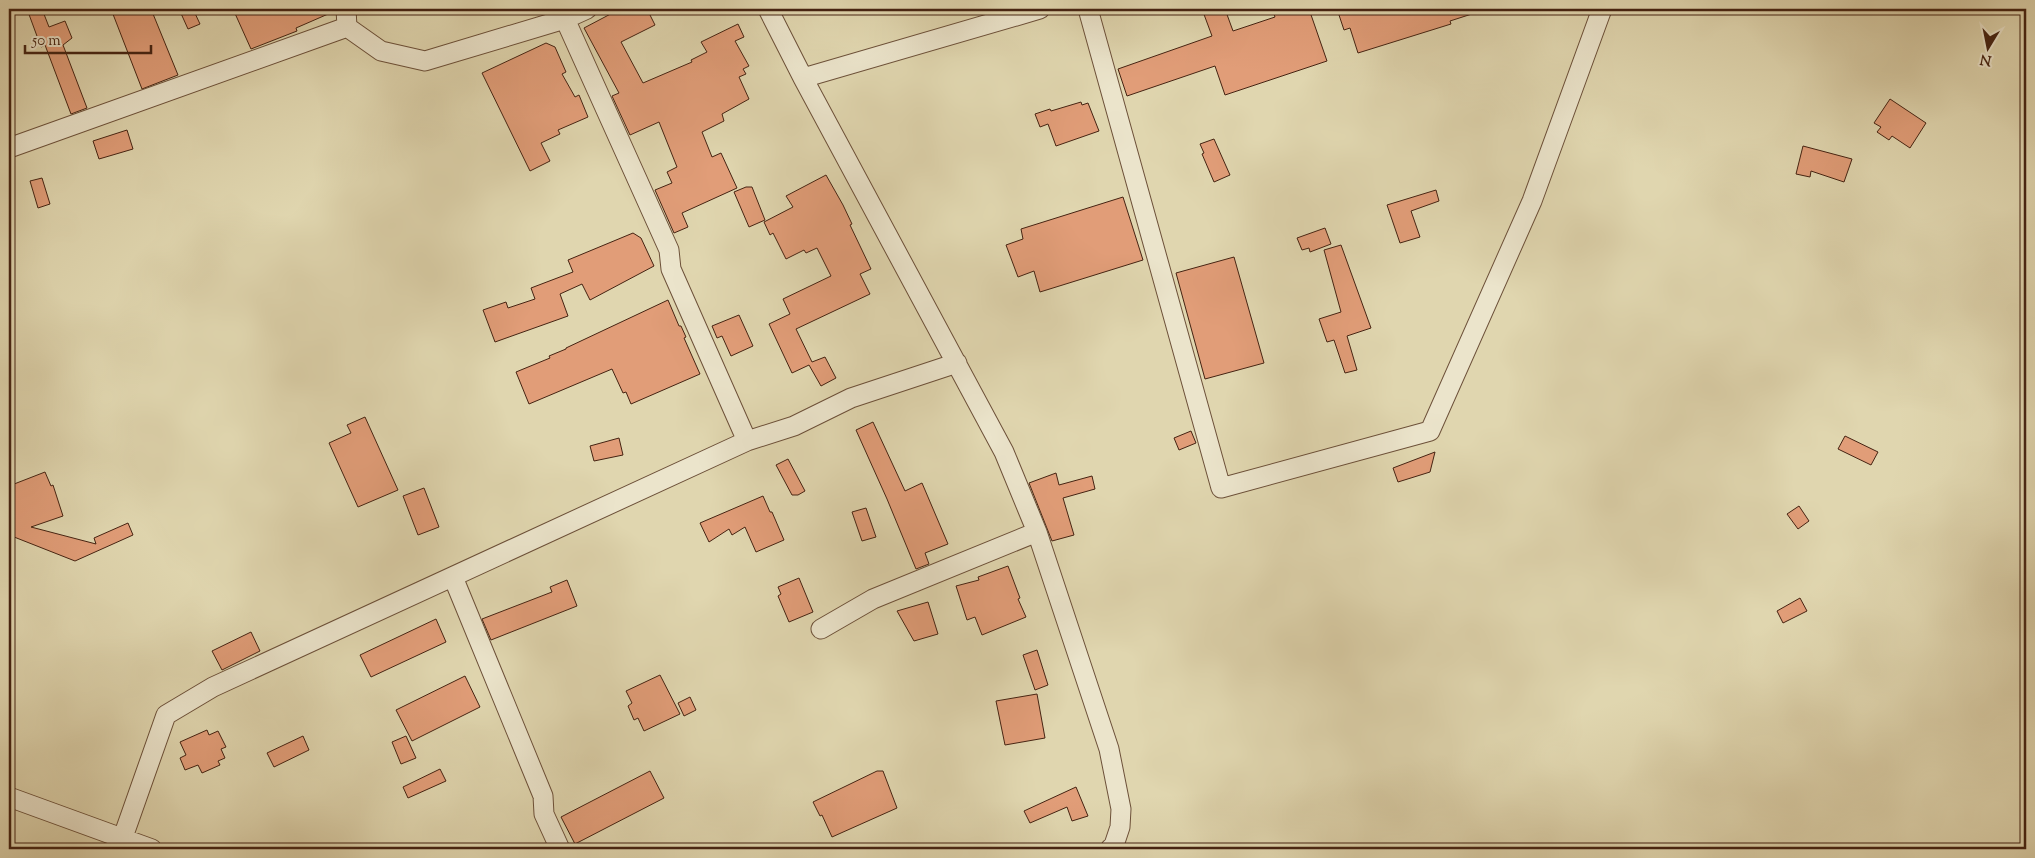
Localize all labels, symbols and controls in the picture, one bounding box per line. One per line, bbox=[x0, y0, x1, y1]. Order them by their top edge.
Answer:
scale bar bbox=[25, 22, 151, 54]
north arrow bbox=[1962, 22, 2012, 72]
text: 50 m bbox=[31, 31, 61, 52]
text: N bbox=[1979, 48, 1993, 70]

